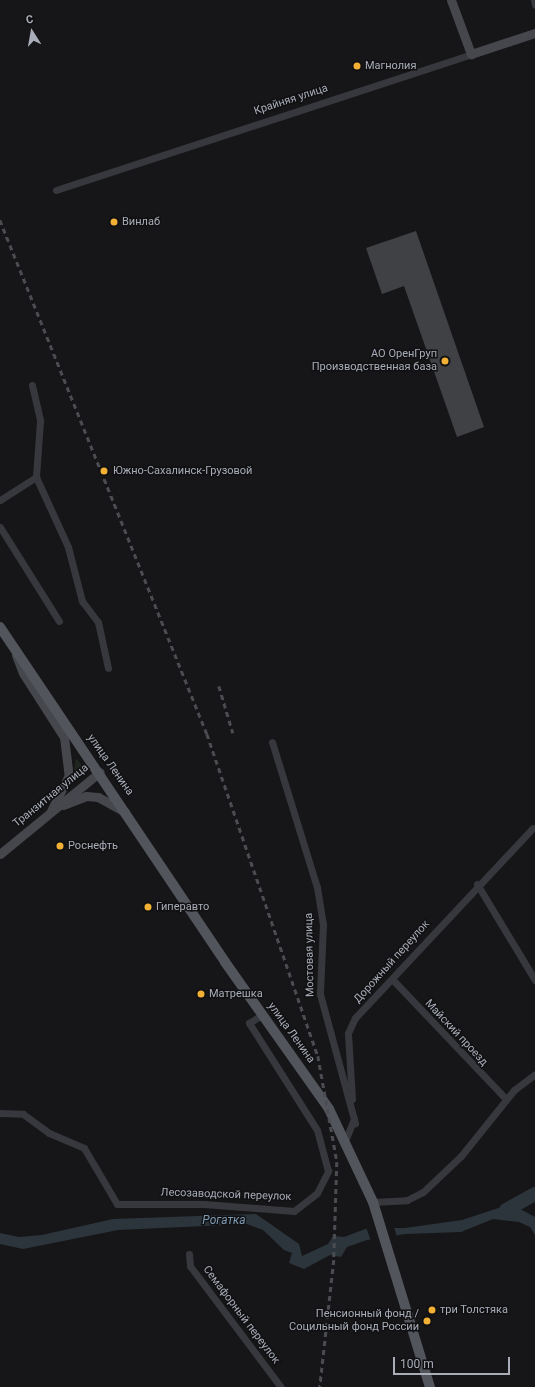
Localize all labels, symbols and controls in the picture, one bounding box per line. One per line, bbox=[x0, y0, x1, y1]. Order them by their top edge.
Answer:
north arrow bbox=[12, 12, 52, 52]
text: С bbox=[25, 13, 34, 27]
place label: Магнолия bbox=[365, 59, 416, 73]
marker: Магнолия bbox=[352, 61, 362, 71]
street label: Крайняя улица bbox=[252, 82, 330, 118]
place label: Винлаб bbox=[122, 215, 160, 229]
marker: Винлаб bbox=[109, 217, 119, 227]
place label: АО ОренГруп Производственная база bbox=[312, 348, 437, 374]
marker: АО ОренГруп Производственная база bbox=[440, 356, 450, 366]
place label: Южно-Сахалинск-Грузовой bbox=[113, 464, 252, 478]
marker: Южно-Сахалинск-Грузовой bbox=[98, 465, 110, 477]
street label: улица Ленина bbox=[84, 732, 136, 798]
street label: Транзитная улица bbox=[11, 762, 91, 830]
place label: Роснефть bbox=[68, 839, 118, 853]
marker: Роснефть bbox=[55, 841, 65, 851]
place label: Гиперавто bbox=[156, 900, 209, 914]
marker: Гиперавто bbox=[143, 902, 153, 912]
street label: Мостовая улица bbox=[303, 913, 317, 997]
street label: Дорожный переулок bbox=[351, 918, 433, 1006]
place label: Матрешка bbox=[209, 987, 263, 1001]
marker: Матрешка bbox=[196, 989, 206, 999]
street label: Майский проезд bbox=[422, 997, 490, 1069]
street label: улица Ленина bbox=[265, 1000, 317, 1066]
street label: Лесозаводской переулок bbox=[160, 1186, 292, 1204]
water label: Рогатка bbox=[202, 1214, 246, 1228]
street label: Семафорный переулок bbox=[200, 1263, 282, 1367]
place label: три Толстяка bbox=[440, 1303, 508, 1317]
marker: три Толстяка bbox=[427, 1305, 437, 1315]
place label: Пенсионный фонд / Социльный фонд России bbox=[289, 1308, 419, 1334]
marker: Пенсионный фонд / Социльный фонд России bbox=[422, 1316, 432, 1326]
scale bar bbox=[395, 1349, 512, 1375]
text: 100 m bbox=[400, 1357, 434, 1371]

